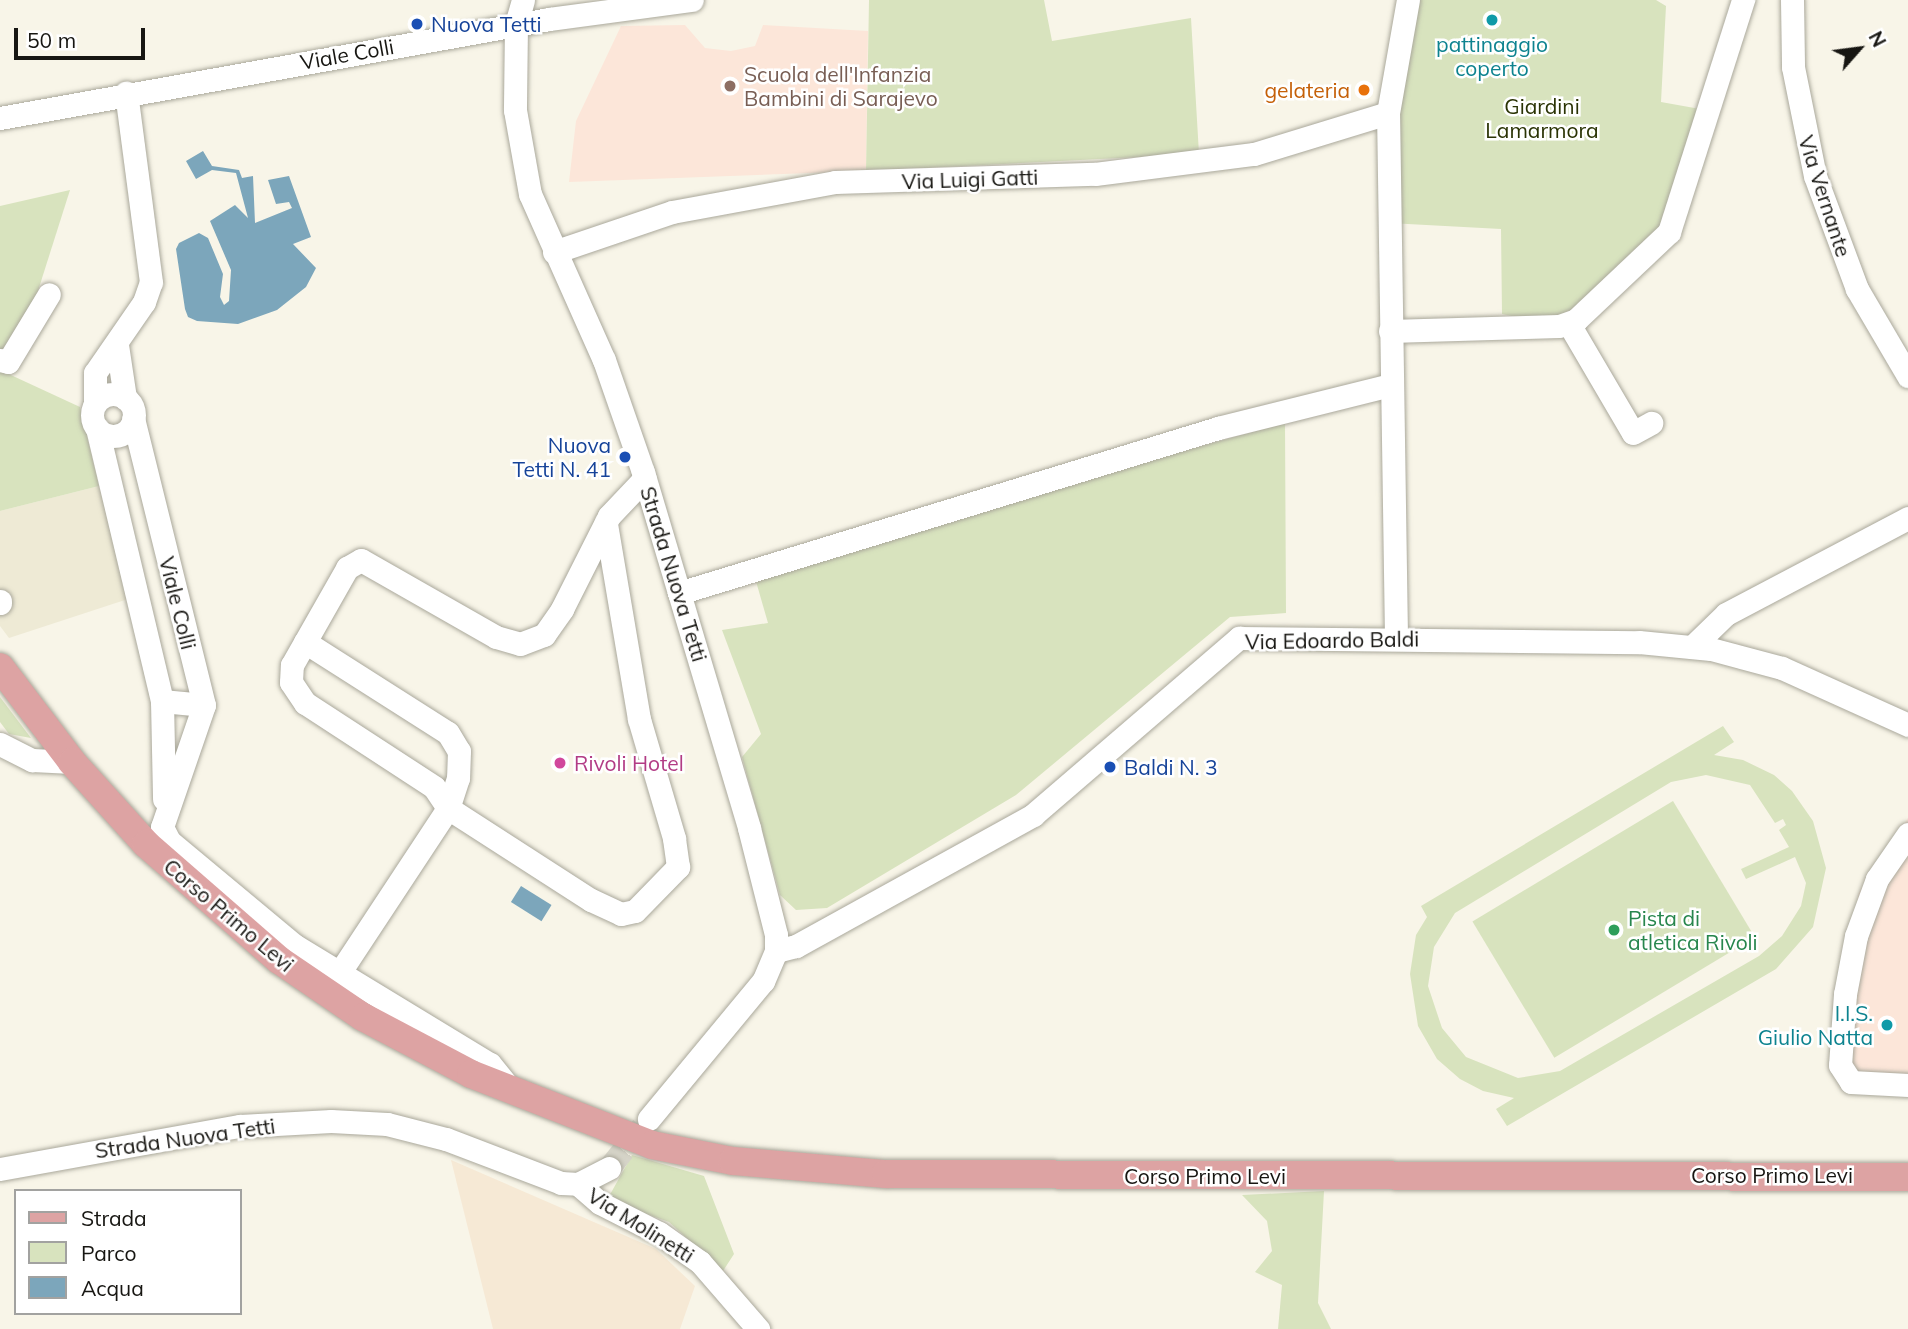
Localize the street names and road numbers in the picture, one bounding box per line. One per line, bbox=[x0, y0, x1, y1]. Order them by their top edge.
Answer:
street label: Viale Colli bbox=[298, 33, 396, 75]
street label: Via Vernante bbox=[1794, 132, 1856, 260]
street label: Via Luigi Gatti bbox=[901, 164, 1039, 194]
street label: Strada Nuova Tetti bbox=[635, 483, 713, 665]
street label: Viale Colli bbox=[154, 554, 202, 652]
street label: Via Edoardo Baldi bbox=[1245, 626, 1419, 654]
street label: Corso Primo Levi bbox=[159, 853, 299, 977]
street label: Strada Nuova Tetti bbox=[93, 1113, 277, 1163]
street label: Corso Primo Levi bbox=[1691, 1162, 1853, 1188]
street label: Corso Primo Levi bbox=[1124, 1163, 1286, 1189]
street label: Via Molinetti bbox=[583, 1182, 699, 1268]

